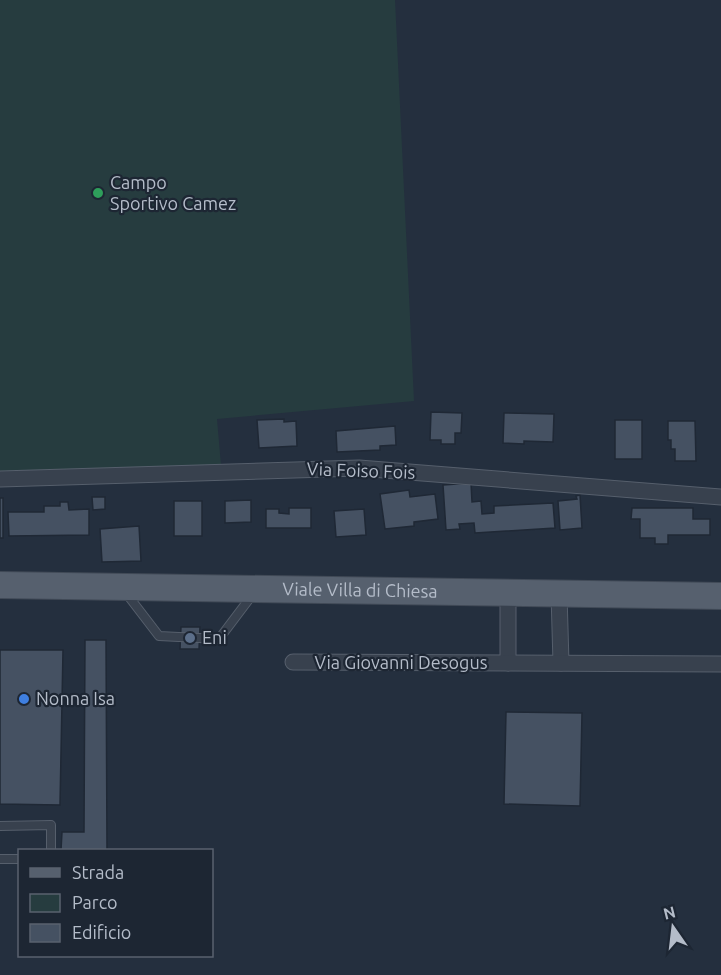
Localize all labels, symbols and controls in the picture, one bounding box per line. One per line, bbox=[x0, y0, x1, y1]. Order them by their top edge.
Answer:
place label: Campo Sportivo Camez bbox=[110, 172, 236, 213]
marker: Campo Sportivo Camez bbox=[91, 186, 105, 200]
street label: Via Foiso Fois bbox=[306, 458, 416, 482]
street label: Viale Villa di Chiesa bbox=[282, 578, 438, 601]
place label: Eni bbox=[202, 627, 227, 647]
marker: Eni bbox=[183, 631, 197, 645]
street label: Via Giovanni Desogus bbox=[314, 652, 488, 672]
place label: Nonna Isa bbox=[36, 688, 115, 708]
marker: Nonna Isa bbox=[17, 692, 31, 706]
legend bbox=[18, 849, 213, 957]
text: Strada bbox=[72, 862, 124, 882]
text: Parco bbox=[72, 892, 118, 912]
north arrow bbox=[643, 897, 703, 957]
text: N bbox=[661, 902, 677, 923]
text: Edificio bbox=[72, 922, 131, 942]

